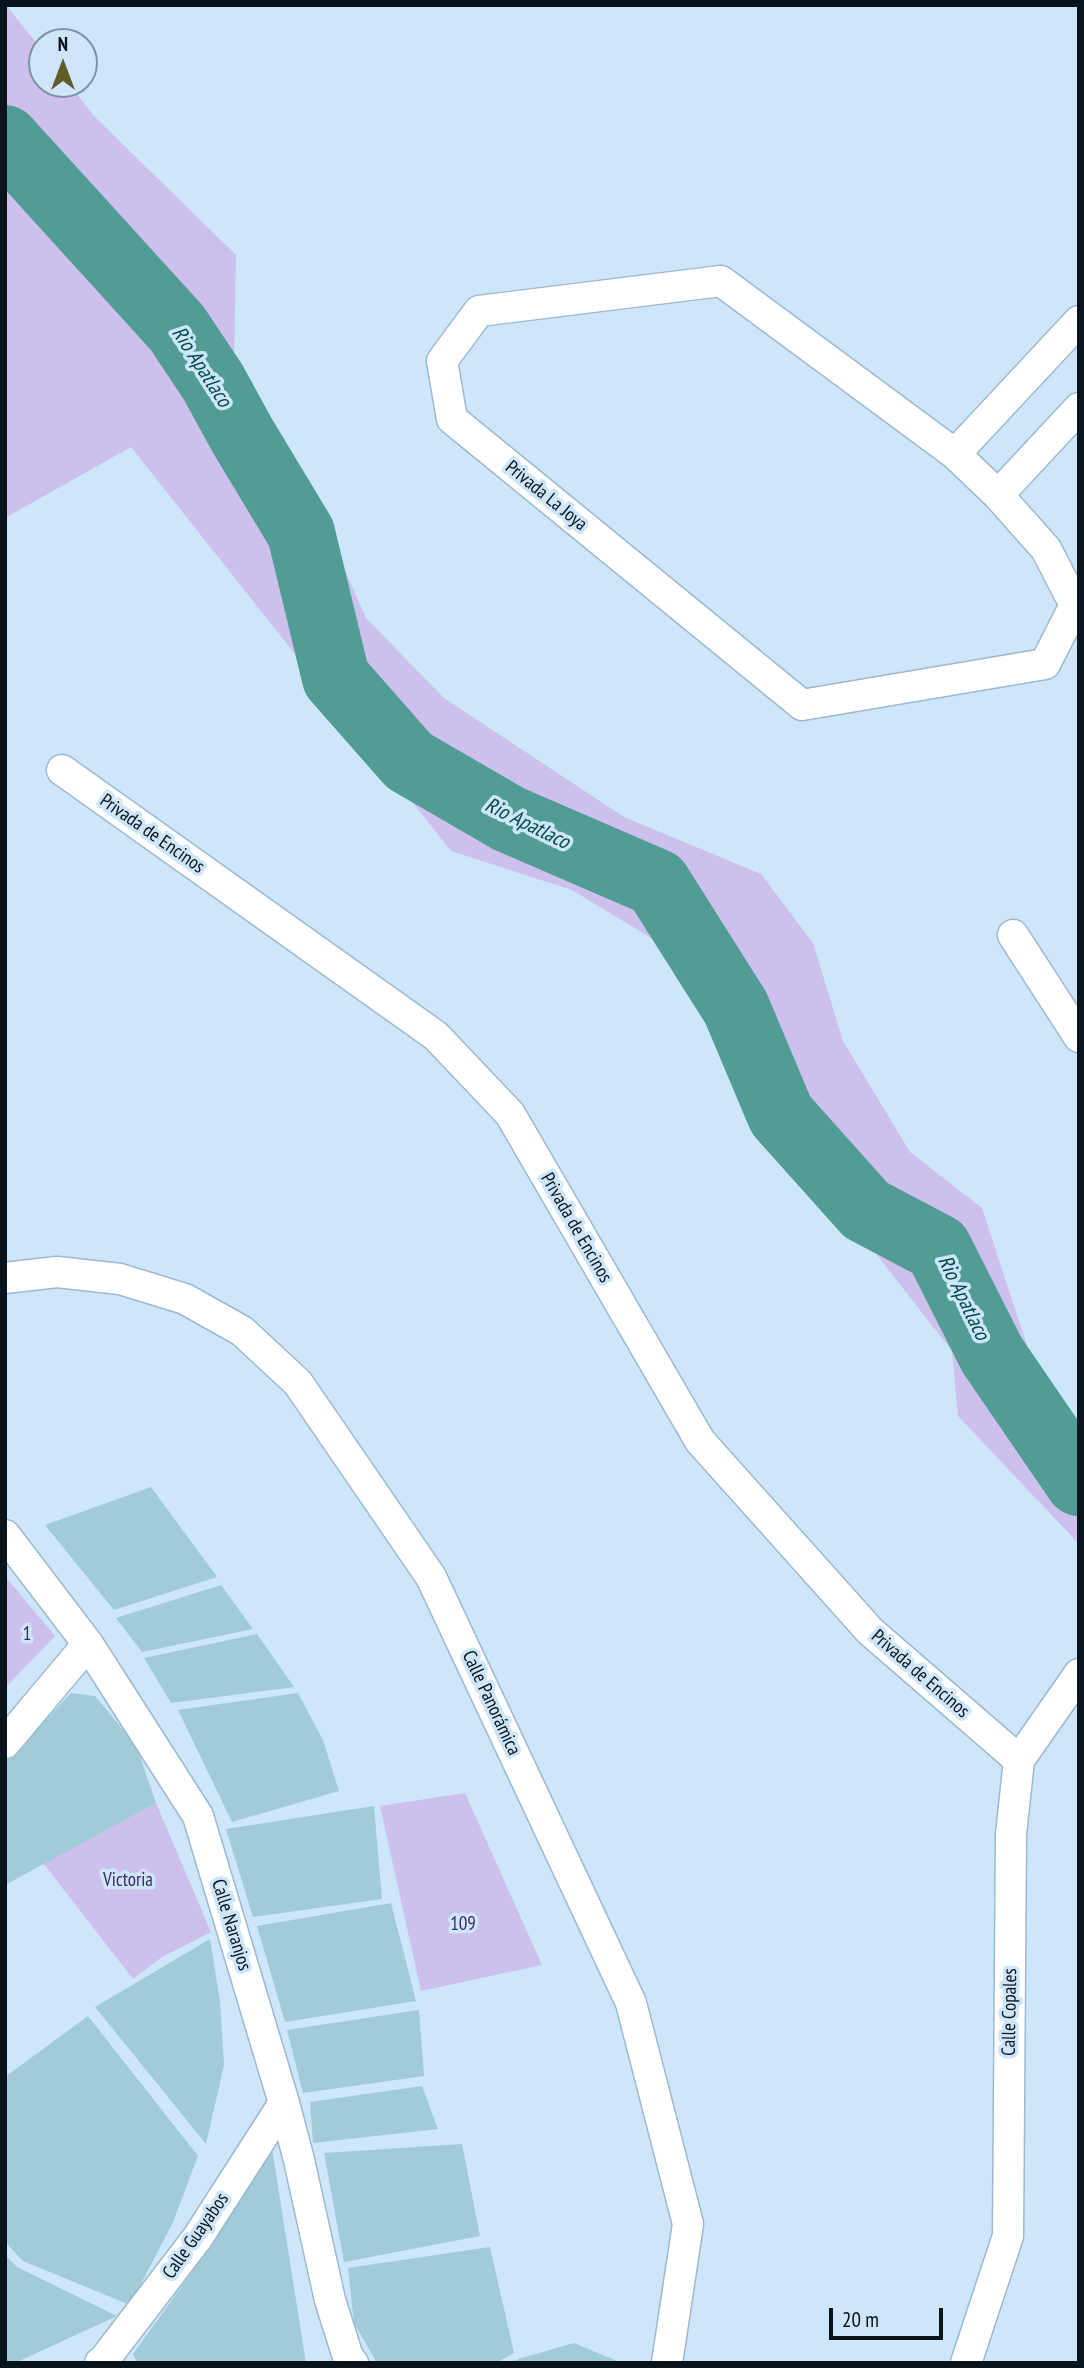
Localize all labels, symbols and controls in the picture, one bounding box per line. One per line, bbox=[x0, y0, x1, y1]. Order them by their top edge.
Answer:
north arrow bbox=[28, 28, 98, 98]
text: N bbox=[58, 32, 68, 56]
water label: Rio Apatlaco bbox=[166, 322, 236, 412]
street label: Privada La Joya bbox=[500, 456, 592, 536]
street label: Privada de Encinos bbox=[95, 789, 209, 879]
water label: Rio Apatlaco bbox=[481, 793, 573, 855]
street label: Privada de Encinos bbox=[535, 1169, 617, 1287]
water label: Rio Apatlaco bbox=[932, 1252, 994, 1344]
park label: 1 bbox=[23, 1624, 31, 1646]
street label: Privada de Encinos bbox=[866, 1625, 974, 1723]
street label: Calle Panorámica bbox=[457, 1647, 525, 1759]
park label: Victoria bbox=[103, 1870, 153, 1892]
street label: Calle Naranjos bbox=[206, 1876, 256, 1974]
park label: 109 bbox=[450, 1914, 476, 1936]
street label: Calle Copales bbox=[998, 1968, 1022, 2056]
street label: Calle Guayabos bbox=[158, 2189, 234, 2283]
scale bar bbox=[832, 2294, 946, 2338]
text: 20 m bbox=[842, 2306, 879, 2333]

